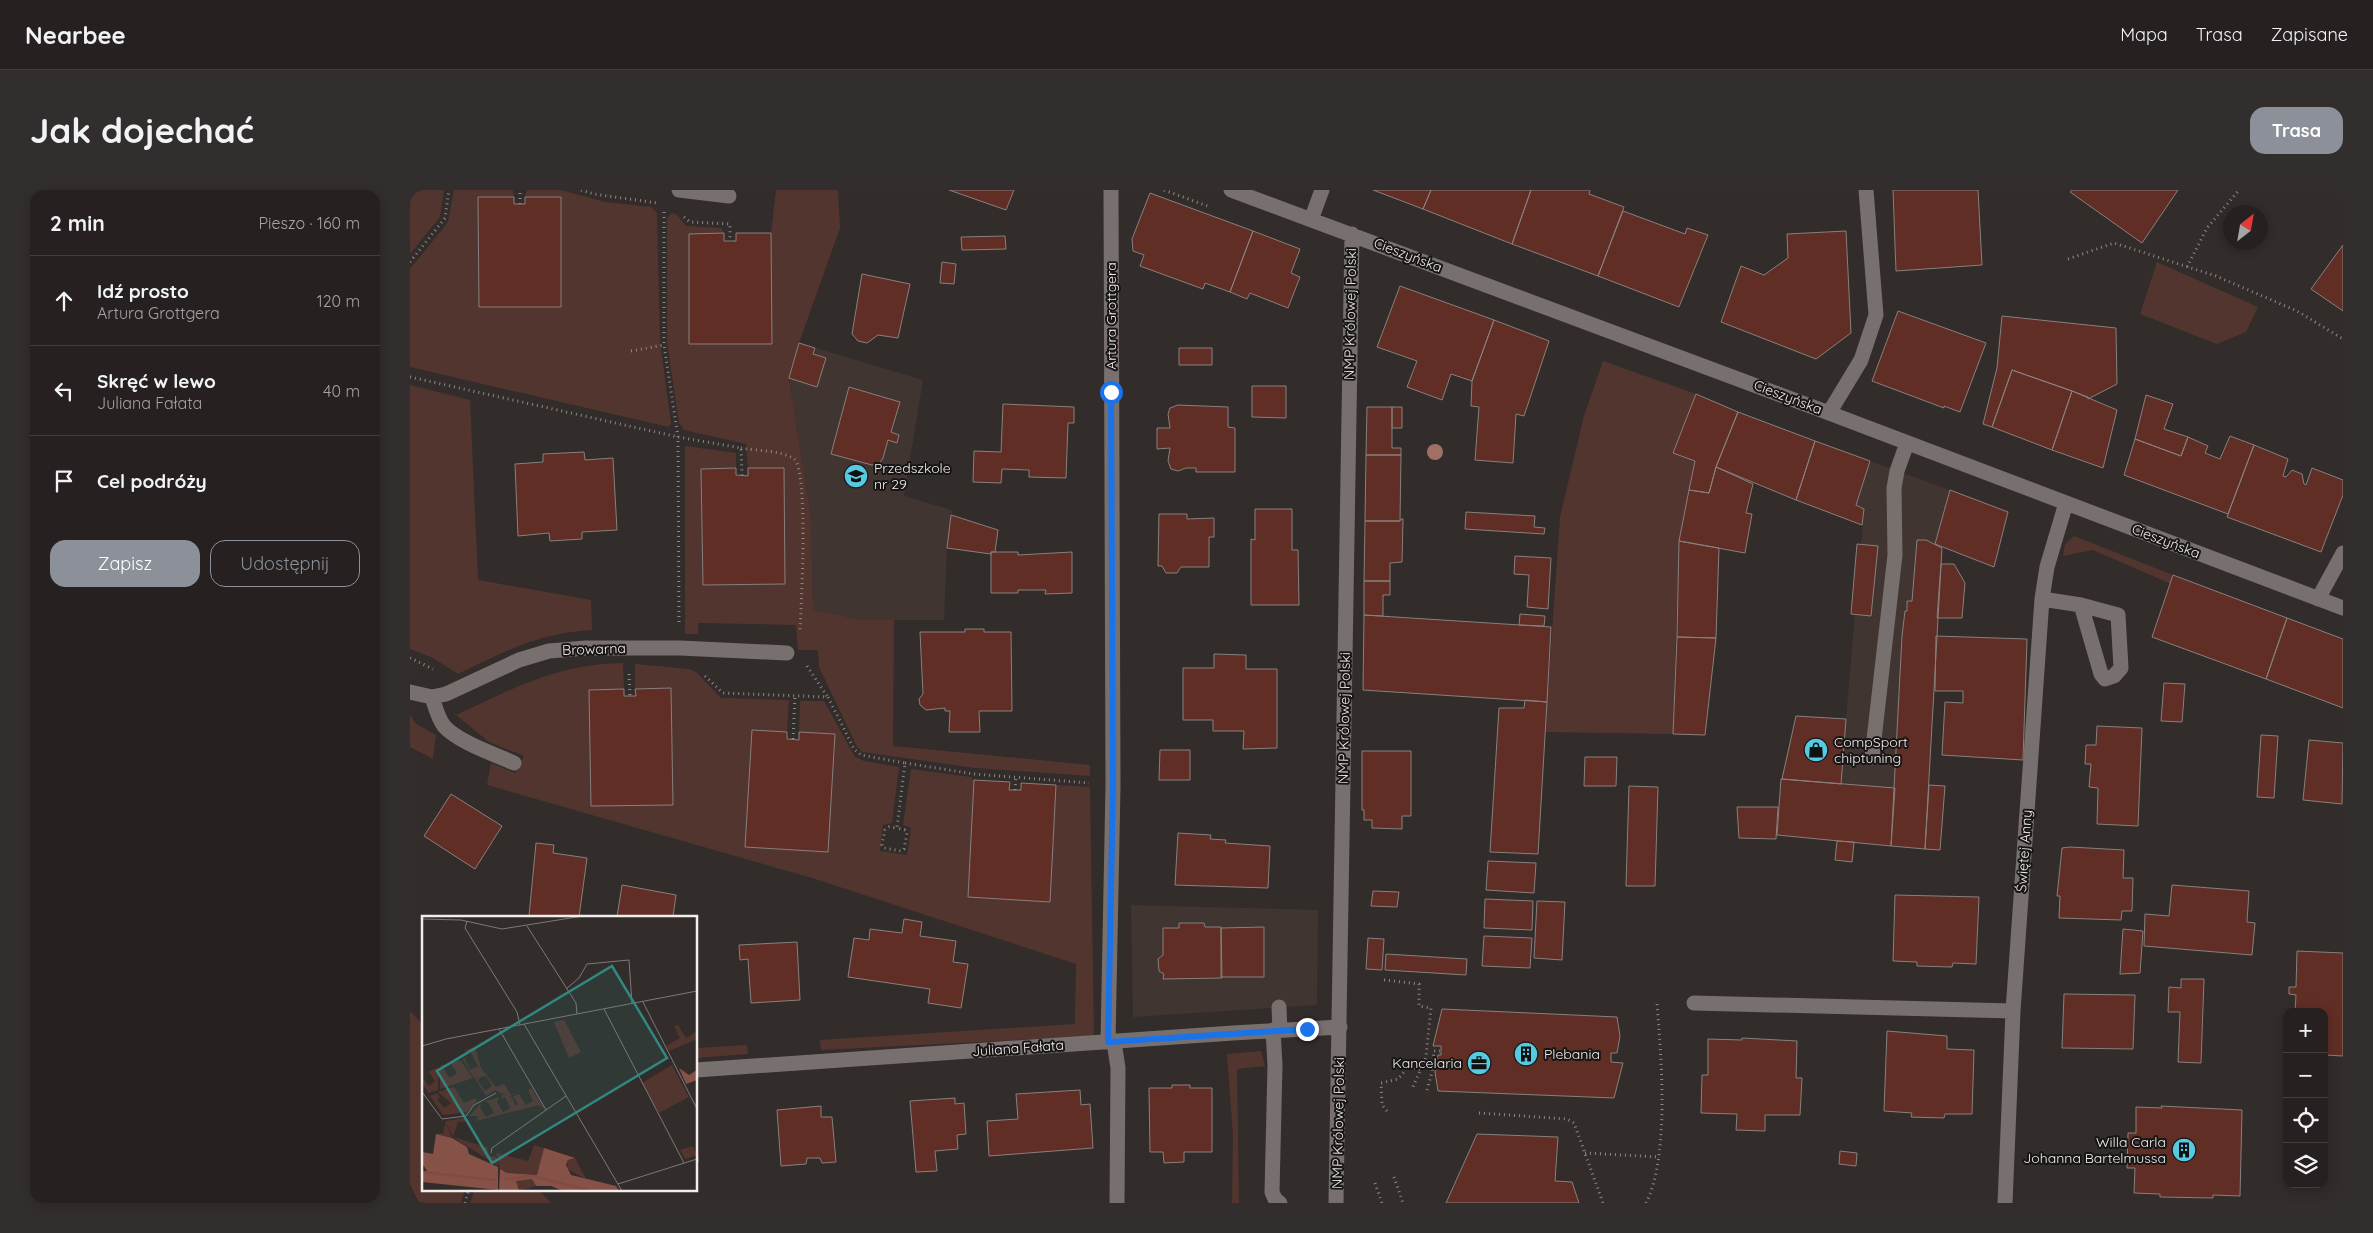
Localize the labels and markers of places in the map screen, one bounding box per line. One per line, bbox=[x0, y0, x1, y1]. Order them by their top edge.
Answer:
place label: Przedszkole nr 29 bbox=[874, 459, 951, 493]
school or university icon: Przedszkole nr 29 bbox=[843, 463, 869, 489]
place label: CompSport chiptuning bbox=[1834, 733, 1908, 767]
shop icon: CompSport chiptuning bbox=[1803, 737, 1829, 763]
building icon: Plebania bbox=[1513, 1041, 1539, 1067]
place label: Plebania bbox=[1544, 1045, 1600, 1063]
office icon: Kancelaria bbox=[1466, 1050, 1492, 1076]
place label: Kancelaria bbox=[1392, 1054, 1462, 1072]
place label: Willa Carla Johanna Bartelmussa bbox=[2023, 1133, 2166, 1167]
building icon: Willa Carla Johanna Bartelmussa bbox=[2171, 1137, 2197, 1163]

